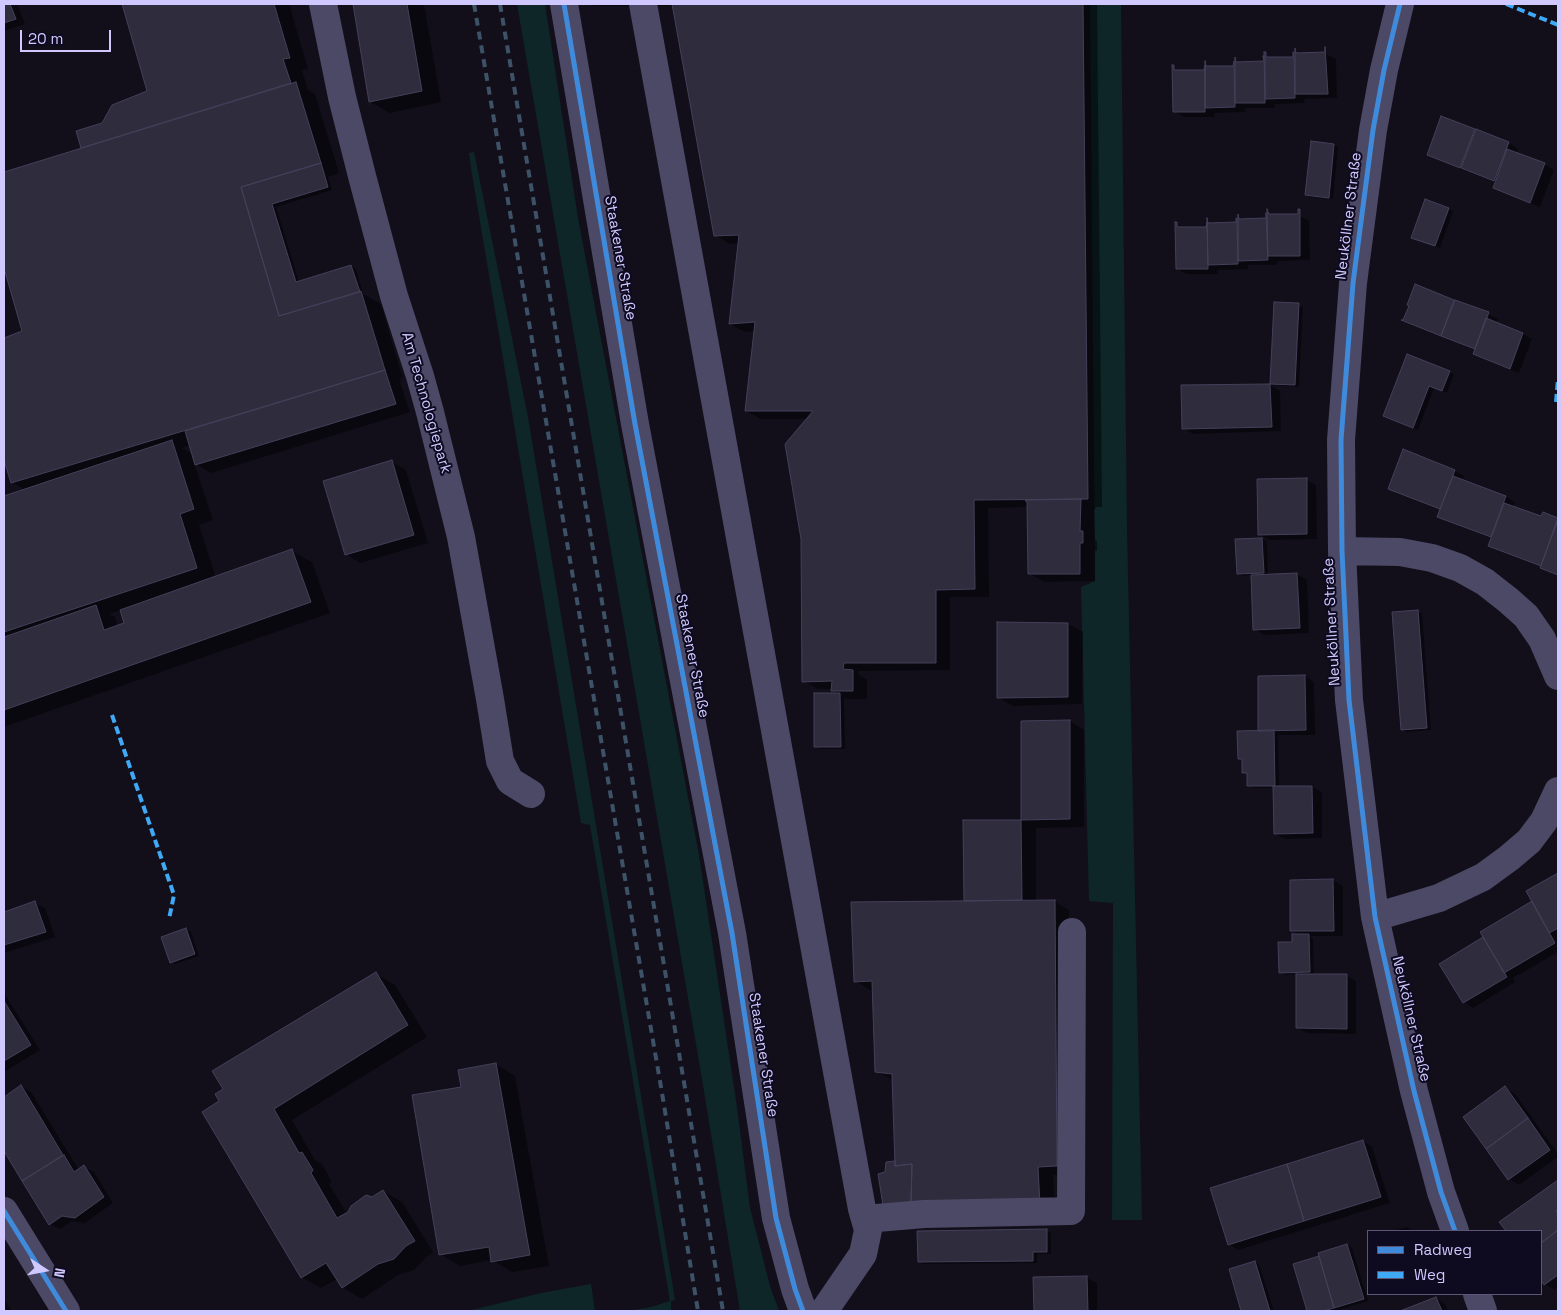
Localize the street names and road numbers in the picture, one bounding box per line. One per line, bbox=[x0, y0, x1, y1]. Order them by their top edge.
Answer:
street label: Neuköllner Straße bbox=[1332, 151, 1366, 281]
street label: Staakener Straße bbox=[600, 194, 640, 322]
street label: Am Technologiepark bbox=[397, 330, 455, 476]
street label: Neuköllner Straße bbox=[1320, 557, 1344, 687]
street label: Staakener Straße bbox=[671, 593, 713, 719]
street label: Neuköllner Straße bbox=[1388, 954, 1434, 1084]
street label: Staakener Straße bbox=[744, 991, 782, 1119]

